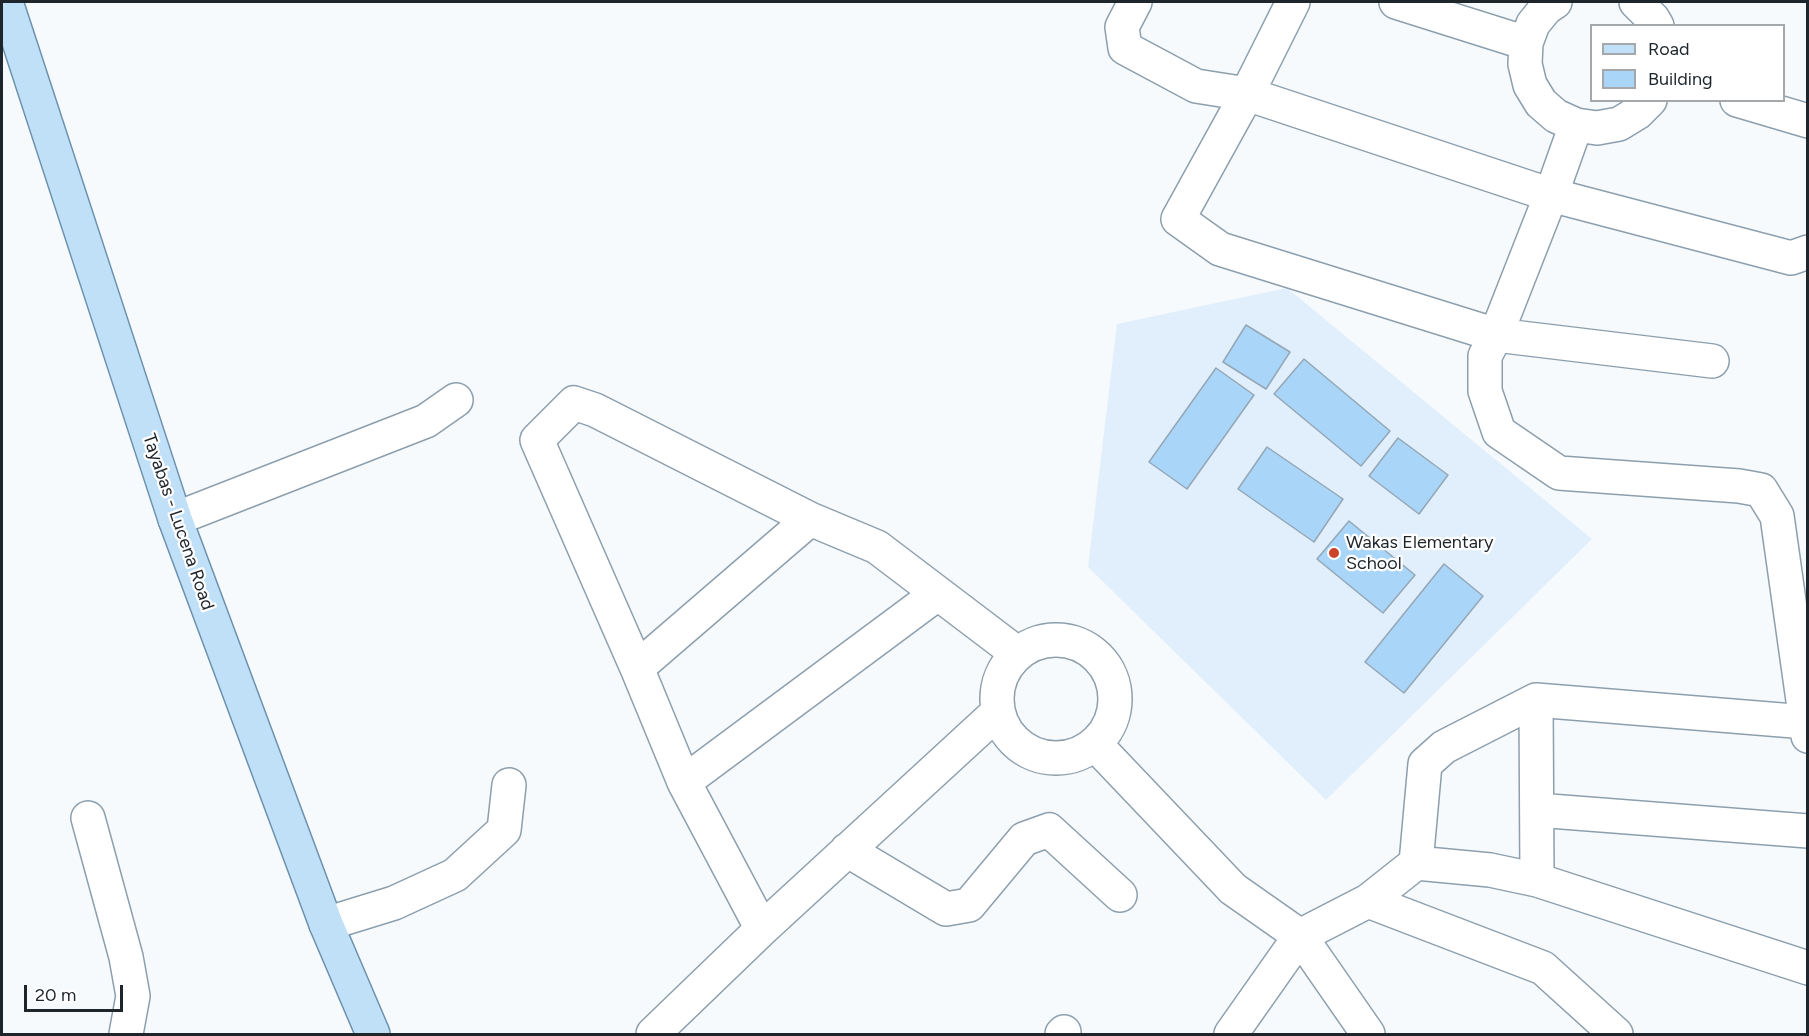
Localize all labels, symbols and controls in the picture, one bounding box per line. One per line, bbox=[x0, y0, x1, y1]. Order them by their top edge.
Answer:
legend bbox=[1590, 24, 1785, 102]
text: Road bbox=[1648, 38, 1689, 60]
text: Building bbox=[1648, 68, 1713, 90]
street label: Tayabas - Lucena Road bbox=[138, 431, 218, 613]
place label: Wakas Elementary School bbox=[1346, 532, 1493, 574]
marker: Wakas Elementary School bbox=[1327, 546, 1341, 560]
scale bar bbox=[27, 973, 126, 1011]
text: 20 m bbox=[35, 984, 76, 1006]

